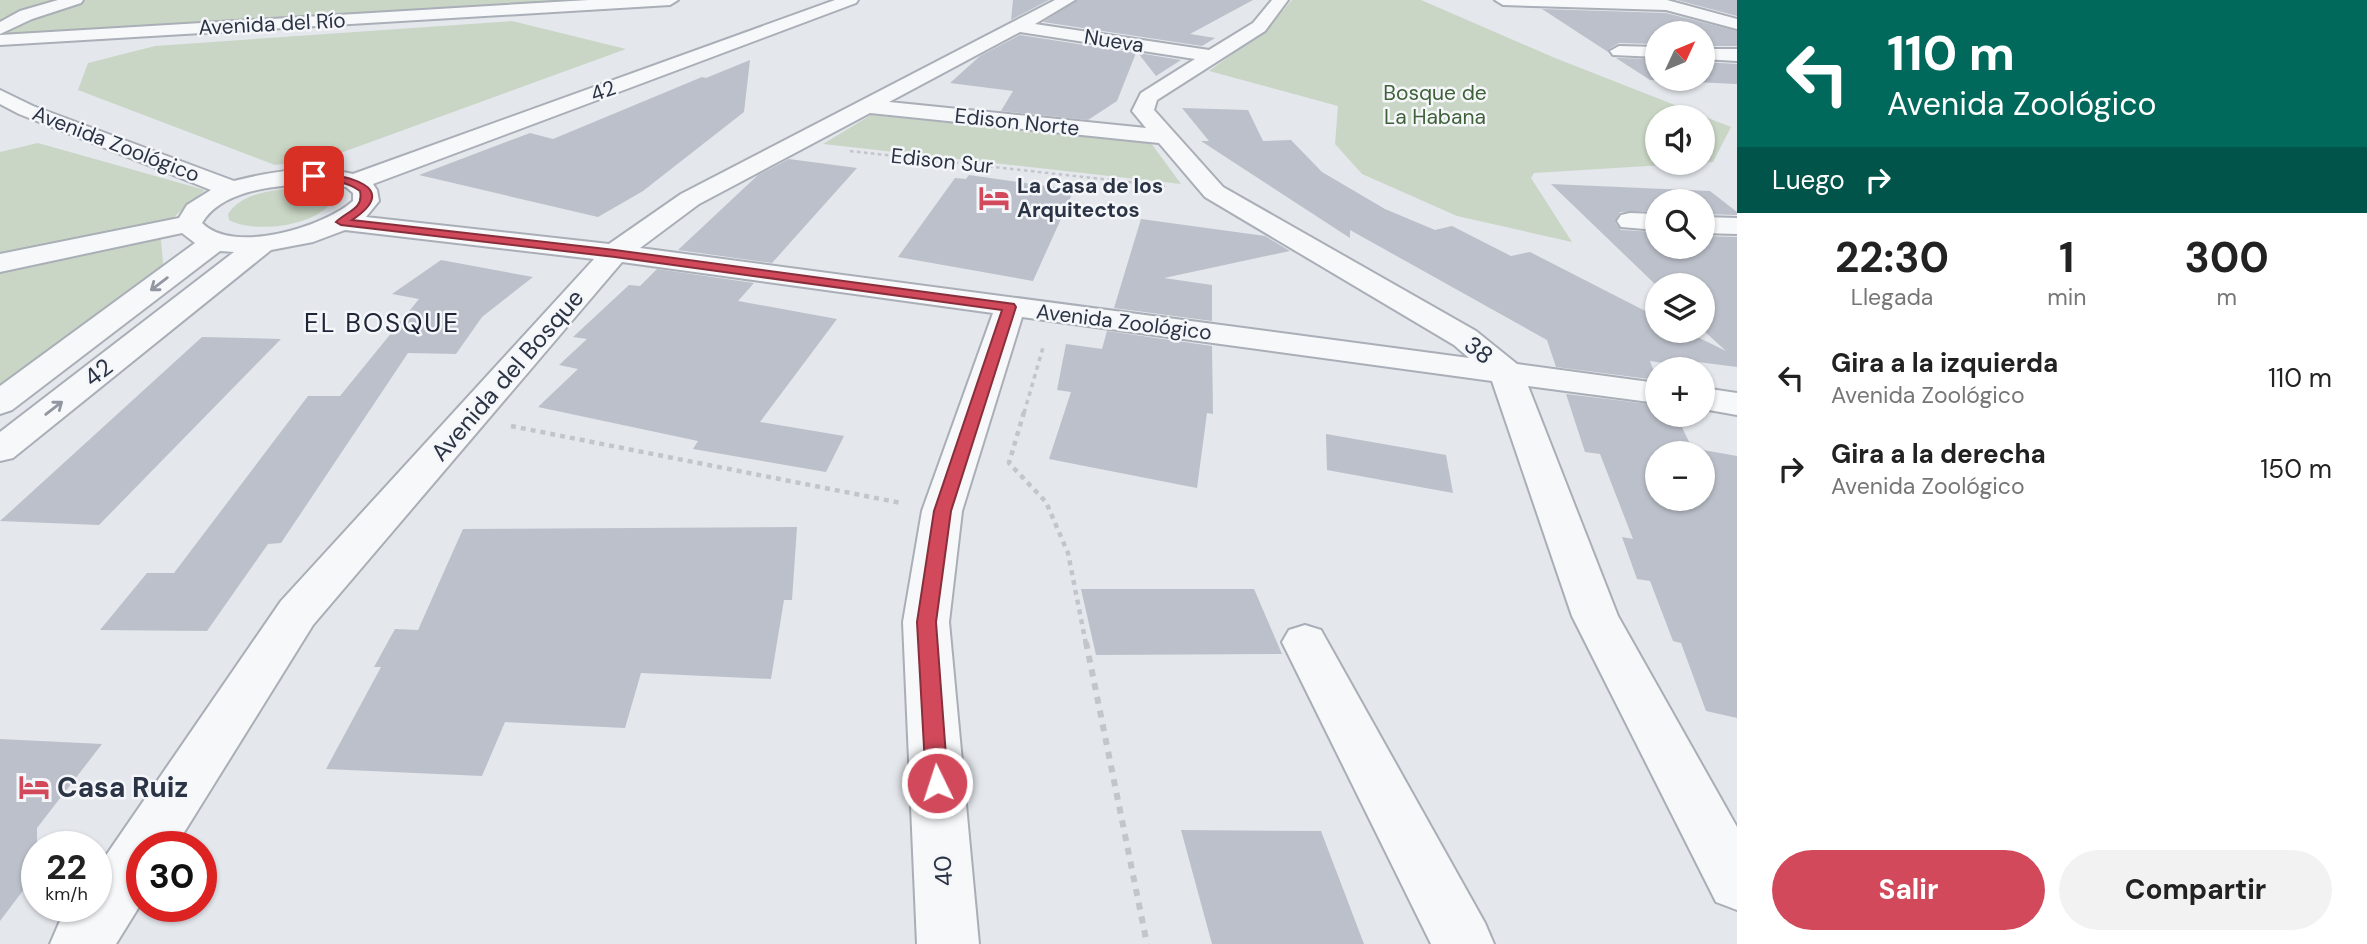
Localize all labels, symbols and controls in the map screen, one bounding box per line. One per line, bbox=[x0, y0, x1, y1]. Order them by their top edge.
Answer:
street label: Avenida del Río bbox=[198, 6, 346, 42]
north arrow bbox=[1645, 21, 1715, 91]
map controls bbox=[1645, 21, 1715, 511]
text: 110 m bbox=[1887, 21, 2015, 85]
street label: Nueva bbox=[1082, 22, 1146, 60]
icon: left bbox=[1772, 28, 1863, 119]
street label: 42 bbox=[587, 74, 619, 108]
park label: Bosque de La Habana bbox=[1383, 79, 1487, 131]
text: Avenida Zoológico bbox=[1887, 83, 2156, 125]
street label: Avenida Zoológico bbox=[28, 99, 204, 189]
street label: Edison Norte bbox=[953, 102, 1081, 142]
button: sound bbox=[1645, 105, 1715, 175]
street label: Edison Sur bbox=[889, 142, 995, 180]
pin bbox=[284, 146, 344, 206]
icon: arrive bbox=[295, 157, 333, 195]
icon: right bbox=[1859, 161, 1897, 199]
text: Luego bbox=[1772, 163, 1845, 197]
place label: La Casa de los Arquitectos bbox=[1017, 172, 1163, 224]
hotel icon: La Casa de los Arquitectos bbox=[977, 181, 1011, 215]
button: search bbox=[1645, 189, 1715, 259]
text: 22:30 bbox=[1835, 230, 1949, 285]
text: 1 bbox=[2059, 230, 2074, 285]
text: 300 bbox=[2184, 230, 2269, 285]
button: layers bbox=[1645, 273, 1715, 343]
one-way arrow bbox=[149, 276, 168, 291]
text: Llegada bbox=[1851, 282, 1933, 312]
text: min bbox=[2047, 282, 2086, 312]
text: m bbox=[2216, 282, 2237, 312]
street label: Avenida del Bosque bbox=[424, 283, 590, 467]
street label: Avenida Zoológico bbox=[1035, 297, 1213, 347]
district label: EL BOSQUE bbox=[304, 306, 460, 340]
street label: 38 bbox=[1458, 329, 1500, 371]
text: Gira a la izquierda bbox=[1831, 346, 2058, 380]
street label: 42 bbox=[77, 351, 119, 393]
button: + bbox=[1645, 357, 1715, 427]
icon: left bbox=[1772, 359, 1810, 397]
text: 110 m bbox=[2268, 361, 2332, 395]
text: Avenida Zoológico bbox=[1831, 380, 2025, 410]
one-way arrow bbox=[44, 400, 62, 415]
text: Gira a la derecha bbox=[1831, 437, 2046, 471]
button: − bbox=[1645, 441, 1715, 511]
icon: right bbox=[1772, 450, 1810, 488]
text: 150 m bbox=[2260, 452, 2332, 486]
text: Avenida Zoológico bbox=[1831, 471, 2025, 501]
position arrow bbox=[900, 746, 974, 820]
place label: Casa Ruiz bbox=[57, 769, 188, 806]
hotel icon: Casa Ruiz bbox=[17, 770, 51, 804]
speed limit sign: 30 bbox=[126, 831, 217, 922]
text: 22 bbox=[46, 844, 87, 890]
button: Salir bbox=[1772, 850, 2045, 930]
button: Compartir bbox=[2059, 850, 2332, 930]
street label: 40 bbox=[926, 854, 960, 888]
text: km/h bbox=[45, 882, 88, 906]

